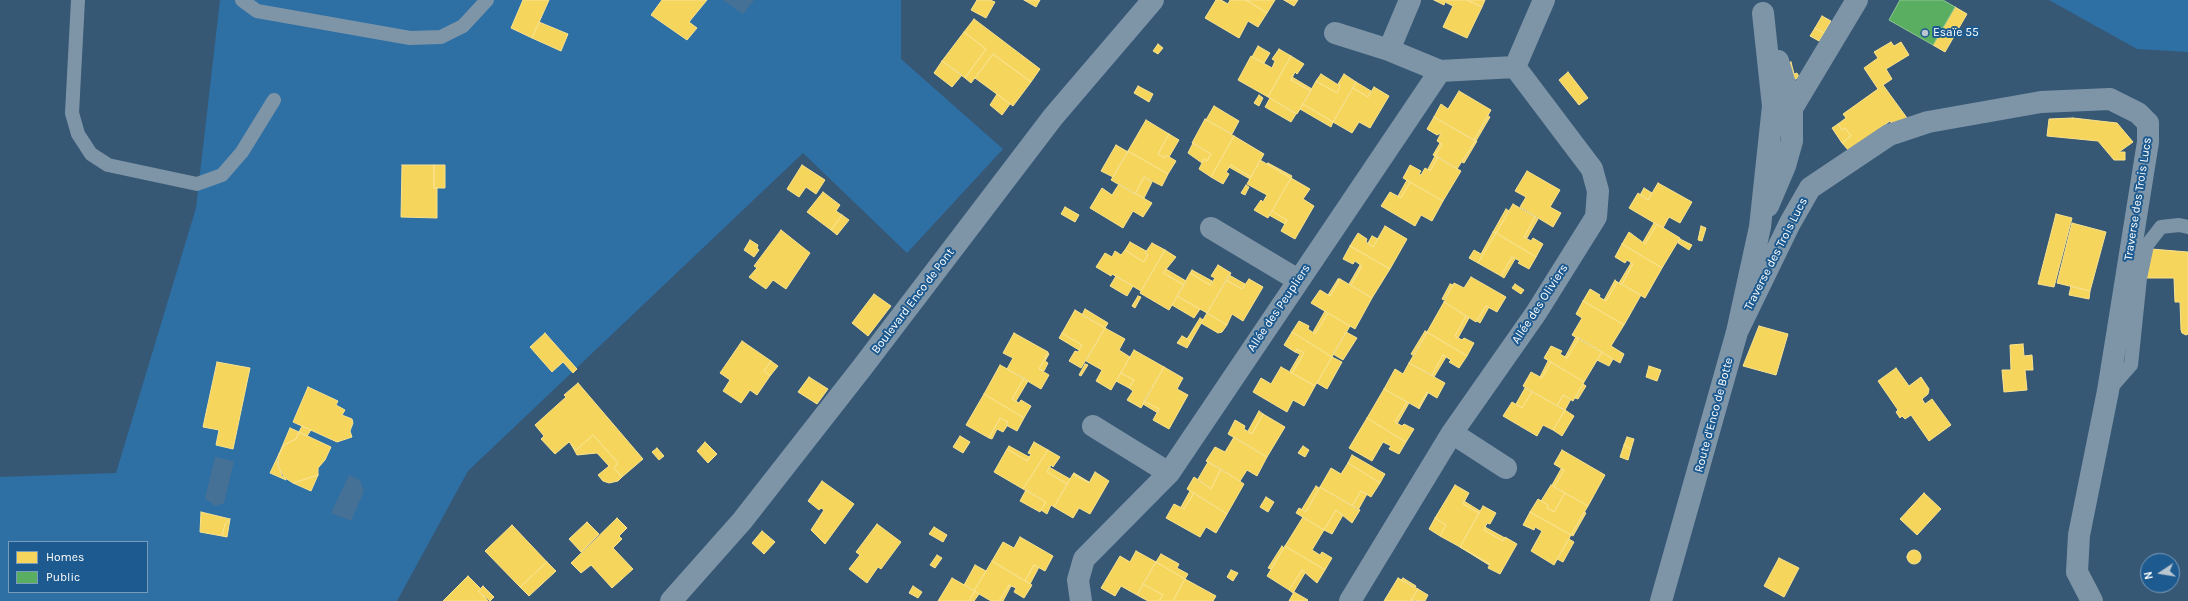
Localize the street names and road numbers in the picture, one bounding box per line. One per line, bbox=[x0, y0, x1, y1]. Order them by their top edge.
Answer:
street label: Traverse des Trois Lucs bbox=[2121, 136, 2155, 262]
street label: Traverse des Trois Lucs bbox=[1741, 195, 1811, 313]
street label: Boulevard Enco de Pont bbox=[869, 245, 957, 357]
street label: Allée des Oliviers bbox=[1509, 261, 1571, 347]
street label: Allée des Peupliers bbox=[1245, 262, 1313, 354]
street label: Route d'Enco de Botte bbox=[1692, 356, 1736, 474]

